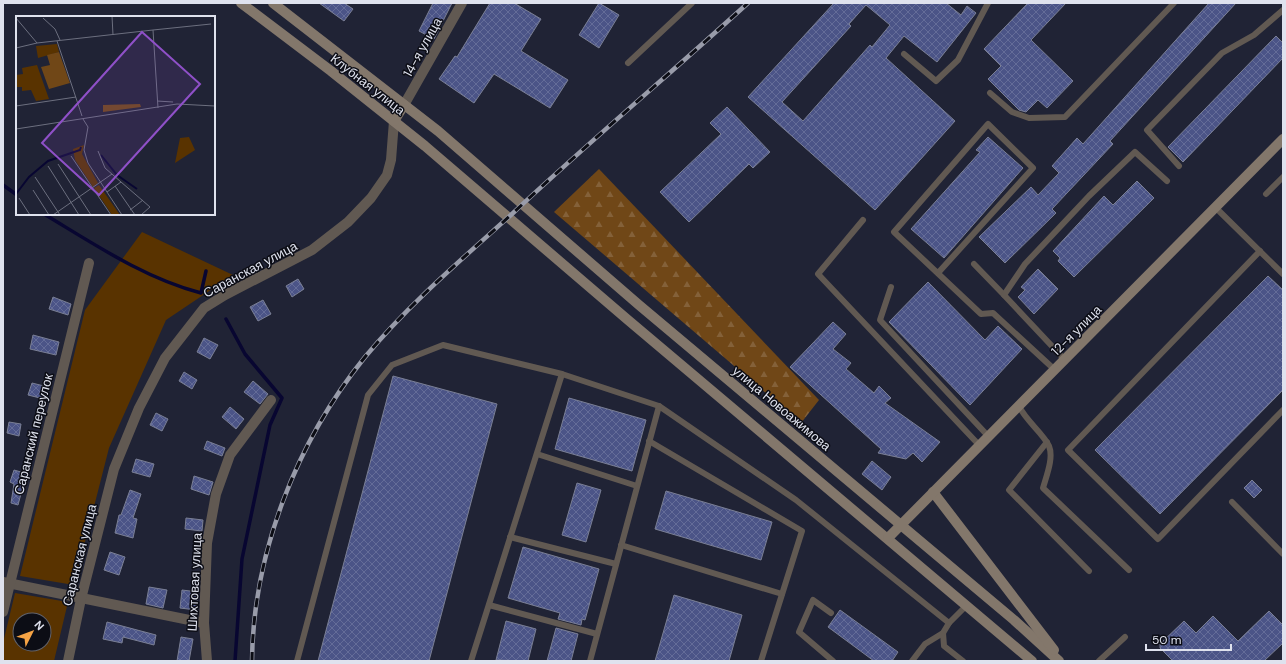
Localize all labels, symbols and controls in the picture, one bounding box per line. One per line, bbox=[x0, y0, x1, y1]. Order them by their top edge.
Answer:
street label: 14-я улица bbox=[399, 14, 446, 80]
inset map bbox=[16, 16, 215, 215]
street label: Клубная улица bbox=[327, 50, 409, 119]
street label: Саранская улица bbox=[200, 237, 301, 301]
street label: 12-я улица bbox=[1047, 301, 1106, 359]
street label: улица Новоажимова bbox=[729, 362, 835, 455]
street label: Саранский переулок bbox=[10, 372, 57, 496]
street label: Саранская улица bbox=[59, 502, 101, 608]
street label: Шихтовая улица bbox=[183, 531, 206, 632]
north arrow bbox=[12, 612, 52, 652]
text: N bbox=[32, 618, 47, 633]
scale bar bbox=[1146, 626, 1231, 652]
text: 50 m bbox=[1152, 632, 1181, 648]

